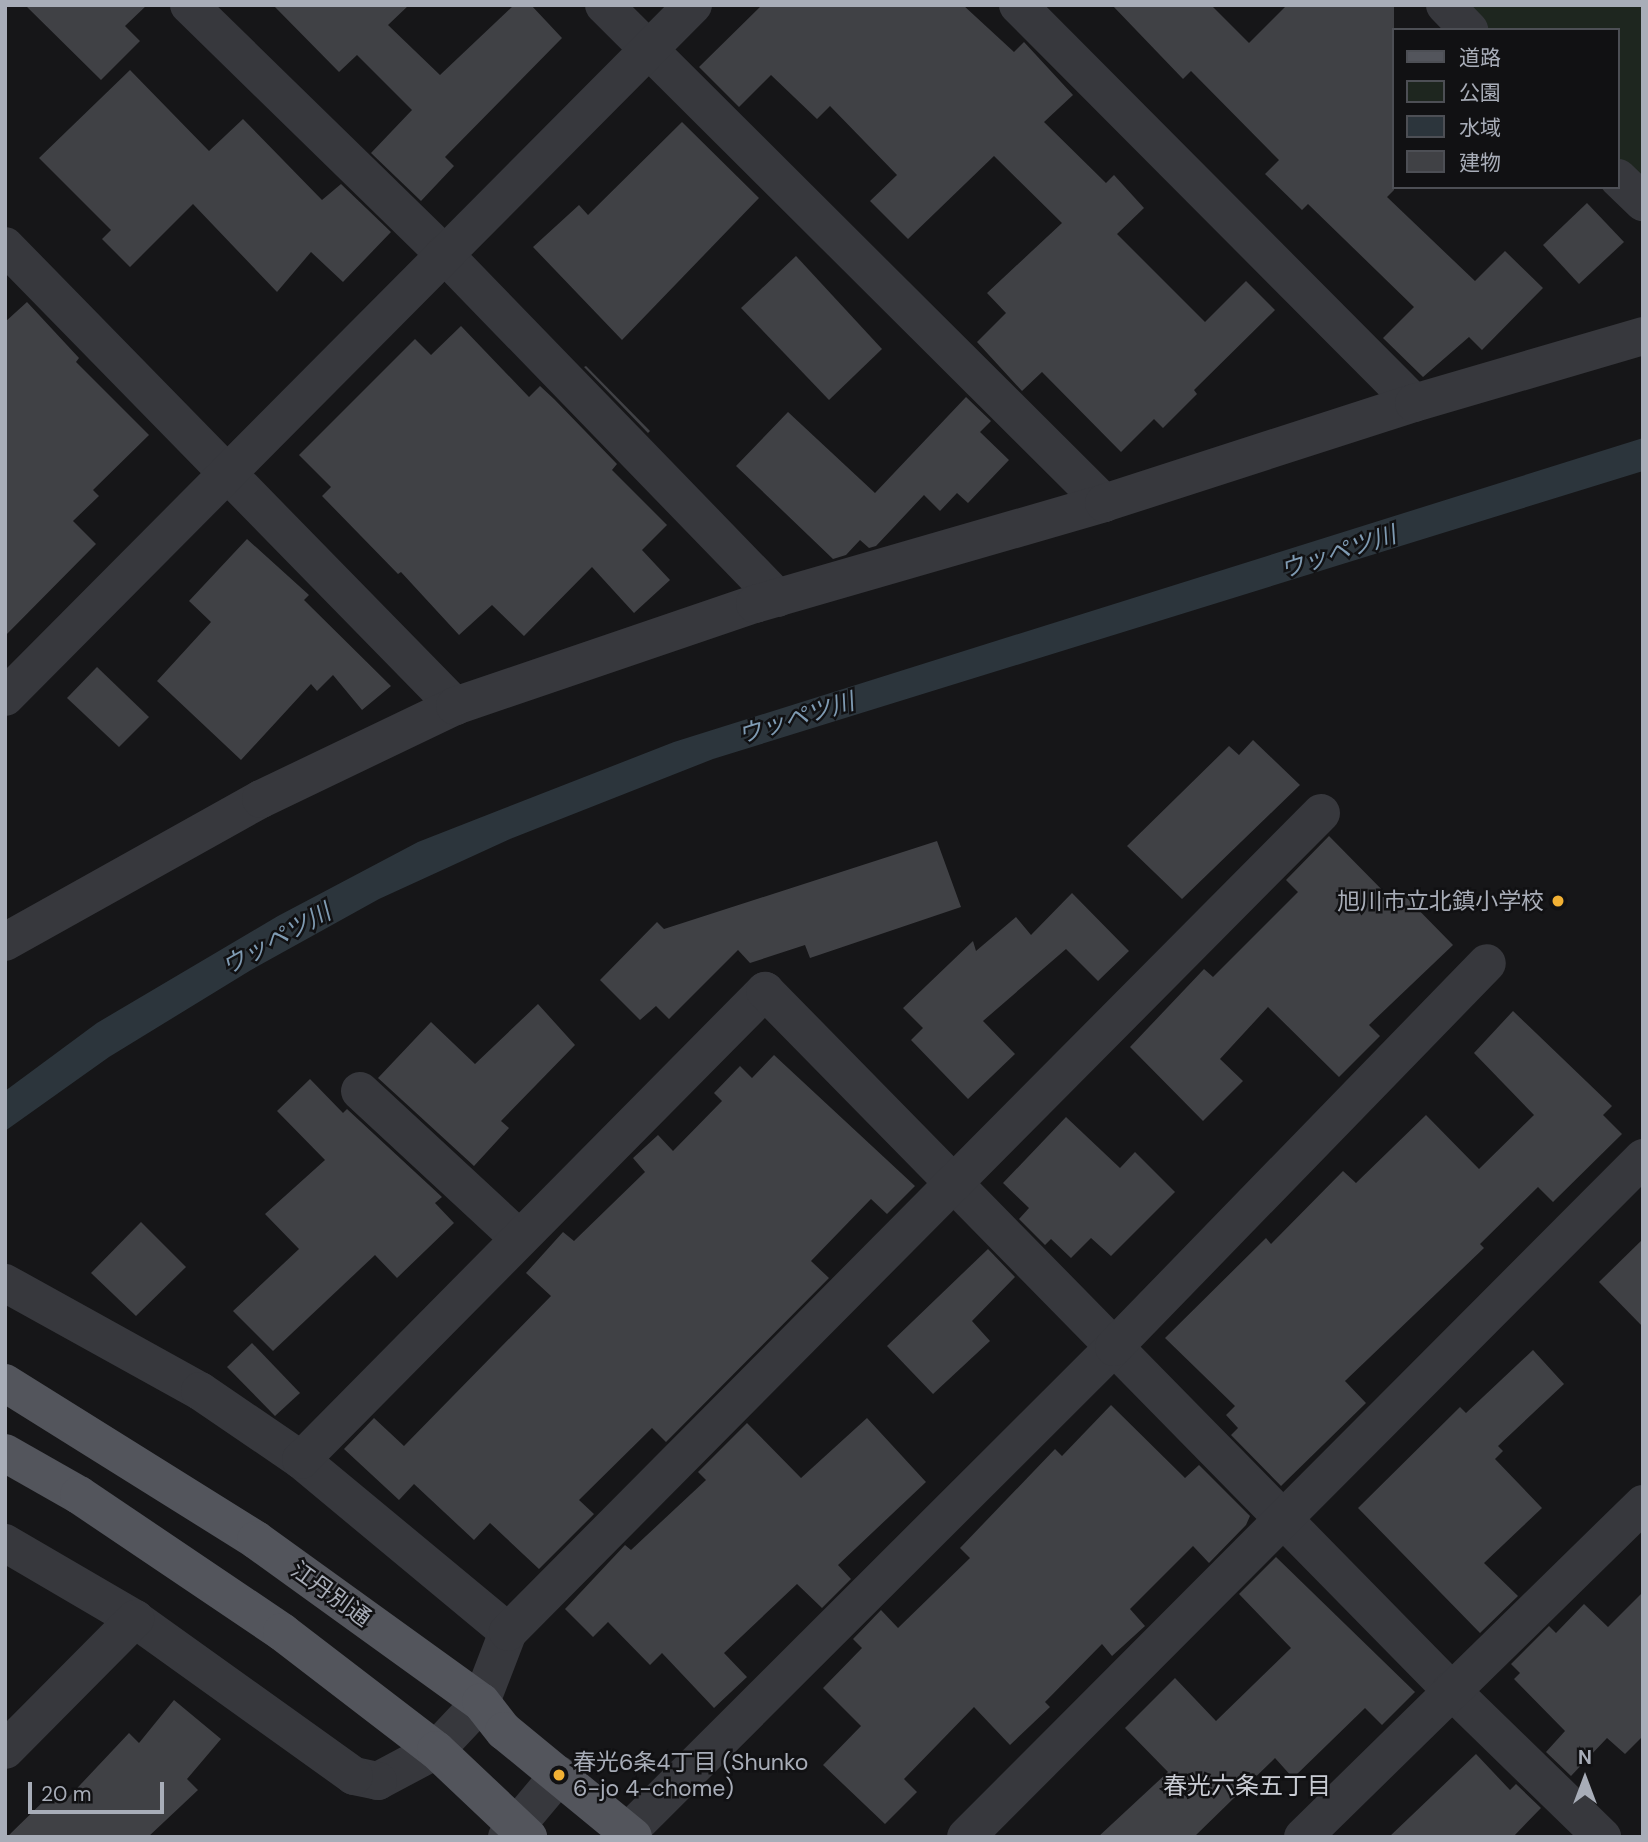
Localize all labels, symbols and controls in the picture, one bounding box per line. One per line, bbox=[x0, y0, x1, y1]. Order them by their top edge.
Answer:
legend bbox=[1392, 28, 1620, 189]
text: 道路 bbox=[1459, 44, 1501, 72]
text: 公園 bbox=[1459, 79, 1501, 107]
text: 水域 bbox=[1459, 114, 1501, 142]
text: 建物 bbox=[1459, 149, 1501, 177]
water label: ウッペツ川 bbox=[1276, 520, 1400, 584]
water label: ウッペツ川 bbox=[734, 687, 858, 749]
place label: 旭川市立北鎮小学校 bbox=[1337, 887, 1544, 915]
marker: 旭川市立北鎮小学校 bbox=[1550, 893, 1566, 909]
water label: ウッペツ川 bbox=[217, 897, 335, 981]
street label: 江丹別通 bbox=[286, 1556, 376, 1632]
north arrow bbox=[1550, 1744, 1620, 1814]
text: N bbox=[1578, 1745, 1592, 1770]
place label: 春光6条4丁目 (Shunko 6-jo 4-chome) bbox=[573, 1748, 808, 1802]
marker: 春光6条4丁目 (Shunko 6-jo 4-chome) bbox=[551, 1767, 567, 1783]
scale bar bbox=[32, 1769, 168, 1813]
district label: 春光六条五丁目 bbox=[1163, 1772, 1331, 1800]
text: 20 m bbox=[41, 1780, 92, 1808]

